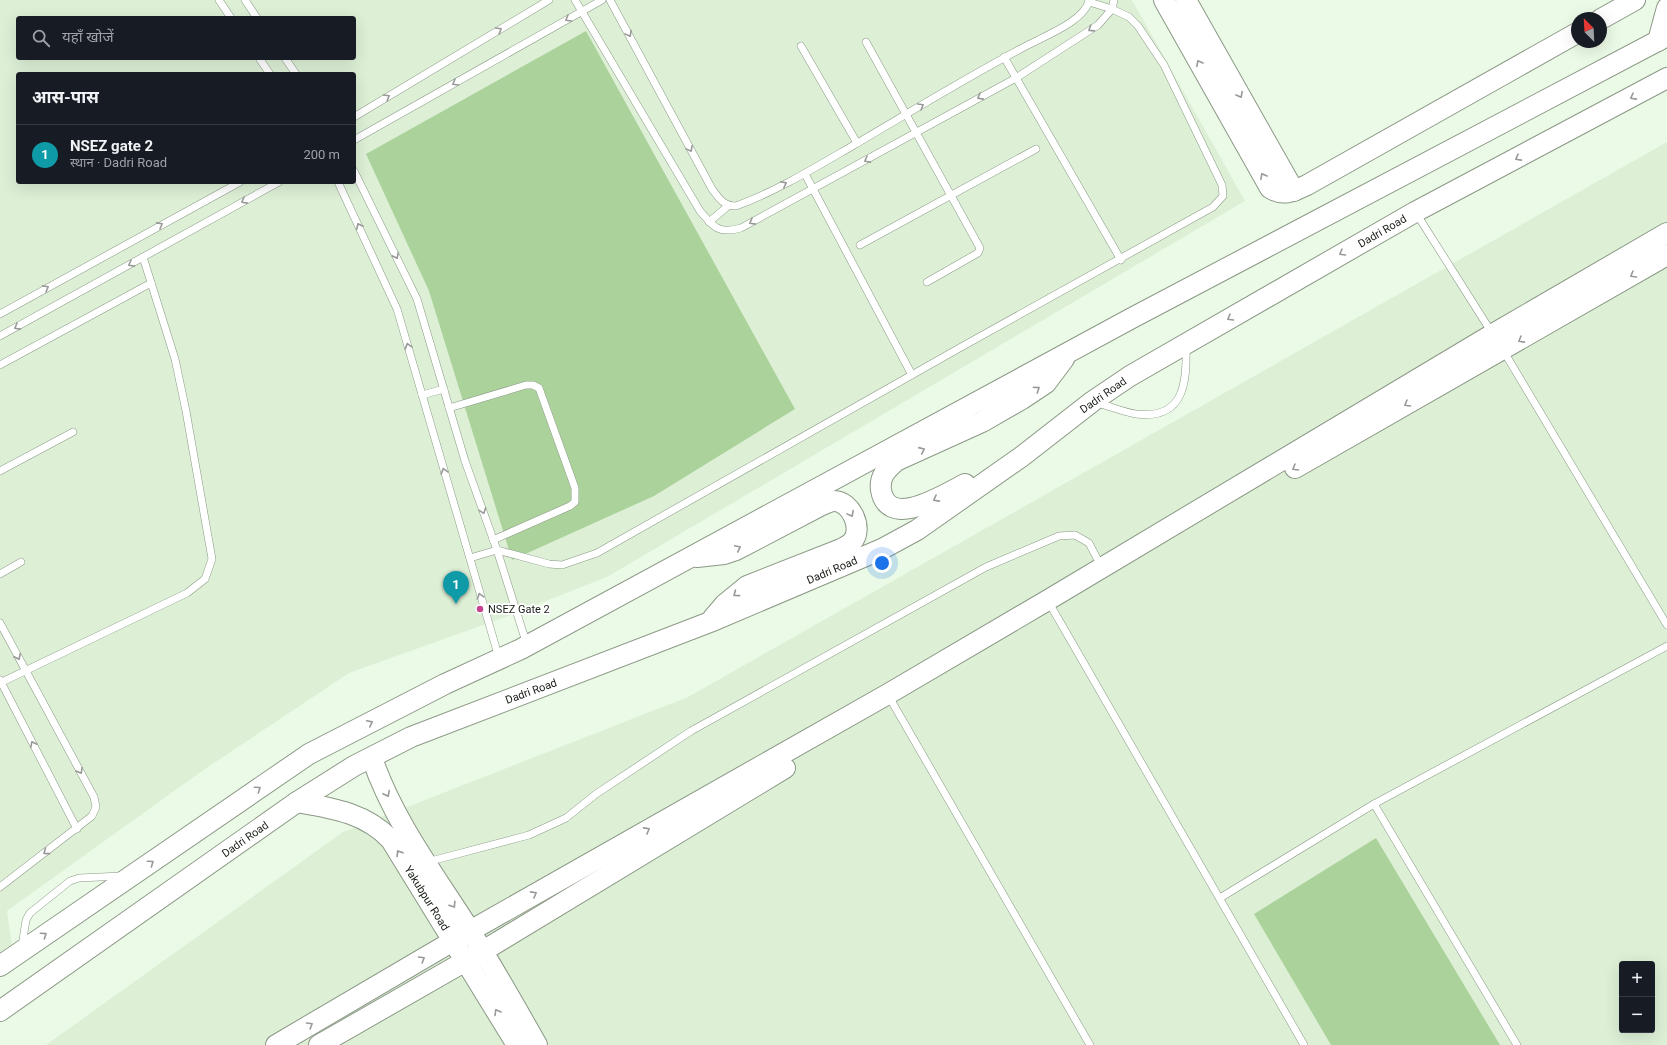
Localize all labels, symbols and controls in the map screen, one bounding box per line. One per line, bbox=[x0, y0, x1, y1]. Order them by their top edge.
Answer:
north arrow bbox=[1571, 12, 1607, 48]
one-way arrow bbox=[565, 14, 572, 21]
search box bbox=[16, 16, 356, 60]
one-way arrow bbox=[1088, 25, 1095, 32]
icon: search bbox=[30, 27, 52, 49]
text: यहाँ खोजें bbox=[62, 28, 114, 46]
one-way arrow bbox=[495, 28, 502, 35]
one-way arrow bbox=[624, 30, 631, 37]
one-way arrow bbox=[1197, 60, 1204, 67]
one-way arrow bbox=[452, 79, 459, 86]
text: आस-पास bbox=[32, 87, 99, 107]
one-way arrow bbox=[1235, 91, 1242, 98]
one-way arrow bbox=[1629, 92, 1637, 99]
one-way arrow bbox=[977, 93, 985, 100]
one-way arrow bbox=[383, 95, 390, 102]
one-way arrow bbox=[917, 103, 924, 110]
text: NSEZ gate 2 bbox=[70, 137, 153, 155]
one-way arrow bbox=[686, 145, 693, 152]
text: 1 bbox=[41, 147, 49, 162]
text: 200 m bbox=[303, 147, 340, 162]
one-way arrow bbox=[1515, 153, 1522, 160]
text: स्थान · Dadri Road bbox=[70, 155, 167, 170]
one-way arrow bbox=[864, 156, 871, 163]
one-way arrow bbox=[1261, 173, 1268, 180]
one-way arrow bbox=[779, 181, 787, 189]
one-way arrow bbox=[241, 196, 249, 204]
street label: Dadri Road bbox=[1356, 212, 1409, 251]
one-way arrow bbox=[749, 218, 757, 225]
one-way arrow bbox=[156, 223, 164, 230]
one-way arrow bbox=[356, 223, 364, 230]
one-way arrow bbox=[1339, 249, 1346, 256]
one-way arrow bbox=[391, 252, 399, 259]
one-way arrow bbox=[128, 259, 135, 267]
one-way arrow bbox=[1630, 270, 1637, 278]
one-way arrow bbox=[42, 285, 50, 293]
one-way arrow bbox=[1227, 314, 1234, 321]
one-way arrow bbox=[14, 322, 21, 330]
one-way arrow bbox=[1517, 335, 1525, 342]
one-way arrow bbox=[404, 343, 413, 350]
street label: Dadri Road bbox=[1078, 375, 1129, 416]
one-way arrow bbox=[1032, 387, 1039, 394]
one-way arrow bbox=[1404, 399, 1412, 406]
one-way arrow bbox=[918, 447, 925, 455]
one-way arrow bbox=[1291, 464, 1299, 471]
one-way arrow bbox=[440, 468, 449, 475]
one-way arrow bbox=[932, 494, 940, 502]
one-way arrow bbox=[478, 508, 487, 515]
one-way arrow bbox=[847, 510, 854, 517]
one-way arrow bbox=[734, 545, 742, 553]
your location bbox=[872, 553, 892, 573]
street label: Dadri Road bbox=[805, 554, 859, 587]
pin: 1 bbox=[443, 571, 469, 604]
one-way arrow bbox=[734, 590, 741, 597]
one-way arrow bbox=[476, 592, 485, 599]
place label: NSEZ Gate 2 bbox=[488, 603, 550, 616]
marker: NSEZ Gate 2 bbox=[475, 604, 485, 614]
one-way arrow bbox=[13, 653, 21, 660]
street label: Dadri Road bbox=[504, 676, 559, 707]
one-way arrow bbox=[366, 720, 373, 728]
one-way arrow bbox=[30, 741, 38, 749]
one-way arrow bbox=[75, 767, 83, 775]
one-way arrow bbox=[254, 786, 261, 794]
one-way arrow bbox=[382, 789, 390, 797]
street label: Dadri Road bbox=[220, 819, 271, 860]
one-way arrow bbox=[643, 828, 651, 835]
one-way arrow bbox=[43, 848, 50, 855]
one-way arrow bbox=[397, 850, 404, 857]
one-way arrow bbox=[147, 860, 154, 868]
street label: Yakubpur Road bbox=[401, 863, 452, 933]
one-way arrow bbox=[530, 891, 537, 899]
one-way arrow bbox=[449, 901, 456, 908]
one-way arrow bbox=[39, 933, 46, 940]
one-way arrow bbox=[418, 956, 425, 964]
map controls bbox=[1619, 961, 1655, 1033]
button: + bbox=[1619, 961, 1655, 997]
button: − bbox=[1619, 997, 1655, 1033]
one-way arrow bbox=[494, 1009, 501, 1016]
one-way arrow bbox=[306, 1023, 313, 1030]

